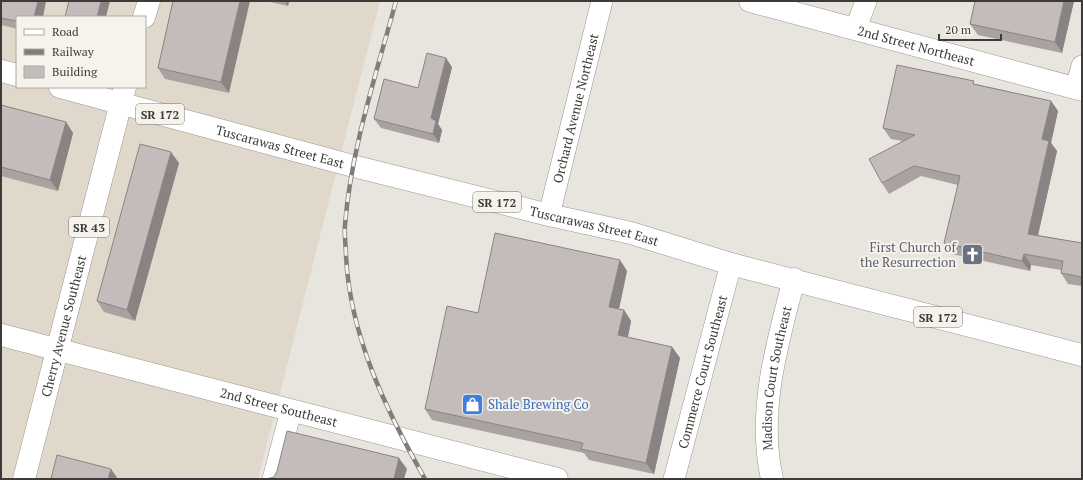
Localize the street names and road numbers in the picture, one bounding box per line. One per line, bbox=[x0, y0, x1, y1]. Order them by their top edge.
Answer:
street label: 2nd Street Northeast bbox=[855, 21, 977, 70]
street label: Orchard Avenue Northeast bbox=[548, 31, 603, 185]
road number: SR 172 bbox=[136, 104, 184, 124]
street label: Tuscarawas Street East bbox=[214, 120, 347, 172]
road number: SR 172 bbox=[473, 192, 521, 212]
street label: Tuscarawas Street East bbox=[528, 201, 661, 250]
road number: SR 43 bbox=[69, 217, 109, 237]
street label: Cherry Avenue Southeast bbox=[37, 253, 90, 399]
street label: Commerce Court Southeast bbox=[673, 293, 731, 451]
street label: Madison Court Southeast bbox=[758, 304, 796, 451]
road number: SR 172 bbox=[914, 307, 962, 327]
street label: 2nd Street Southeast bbox=[218, 383, 340, 431]

